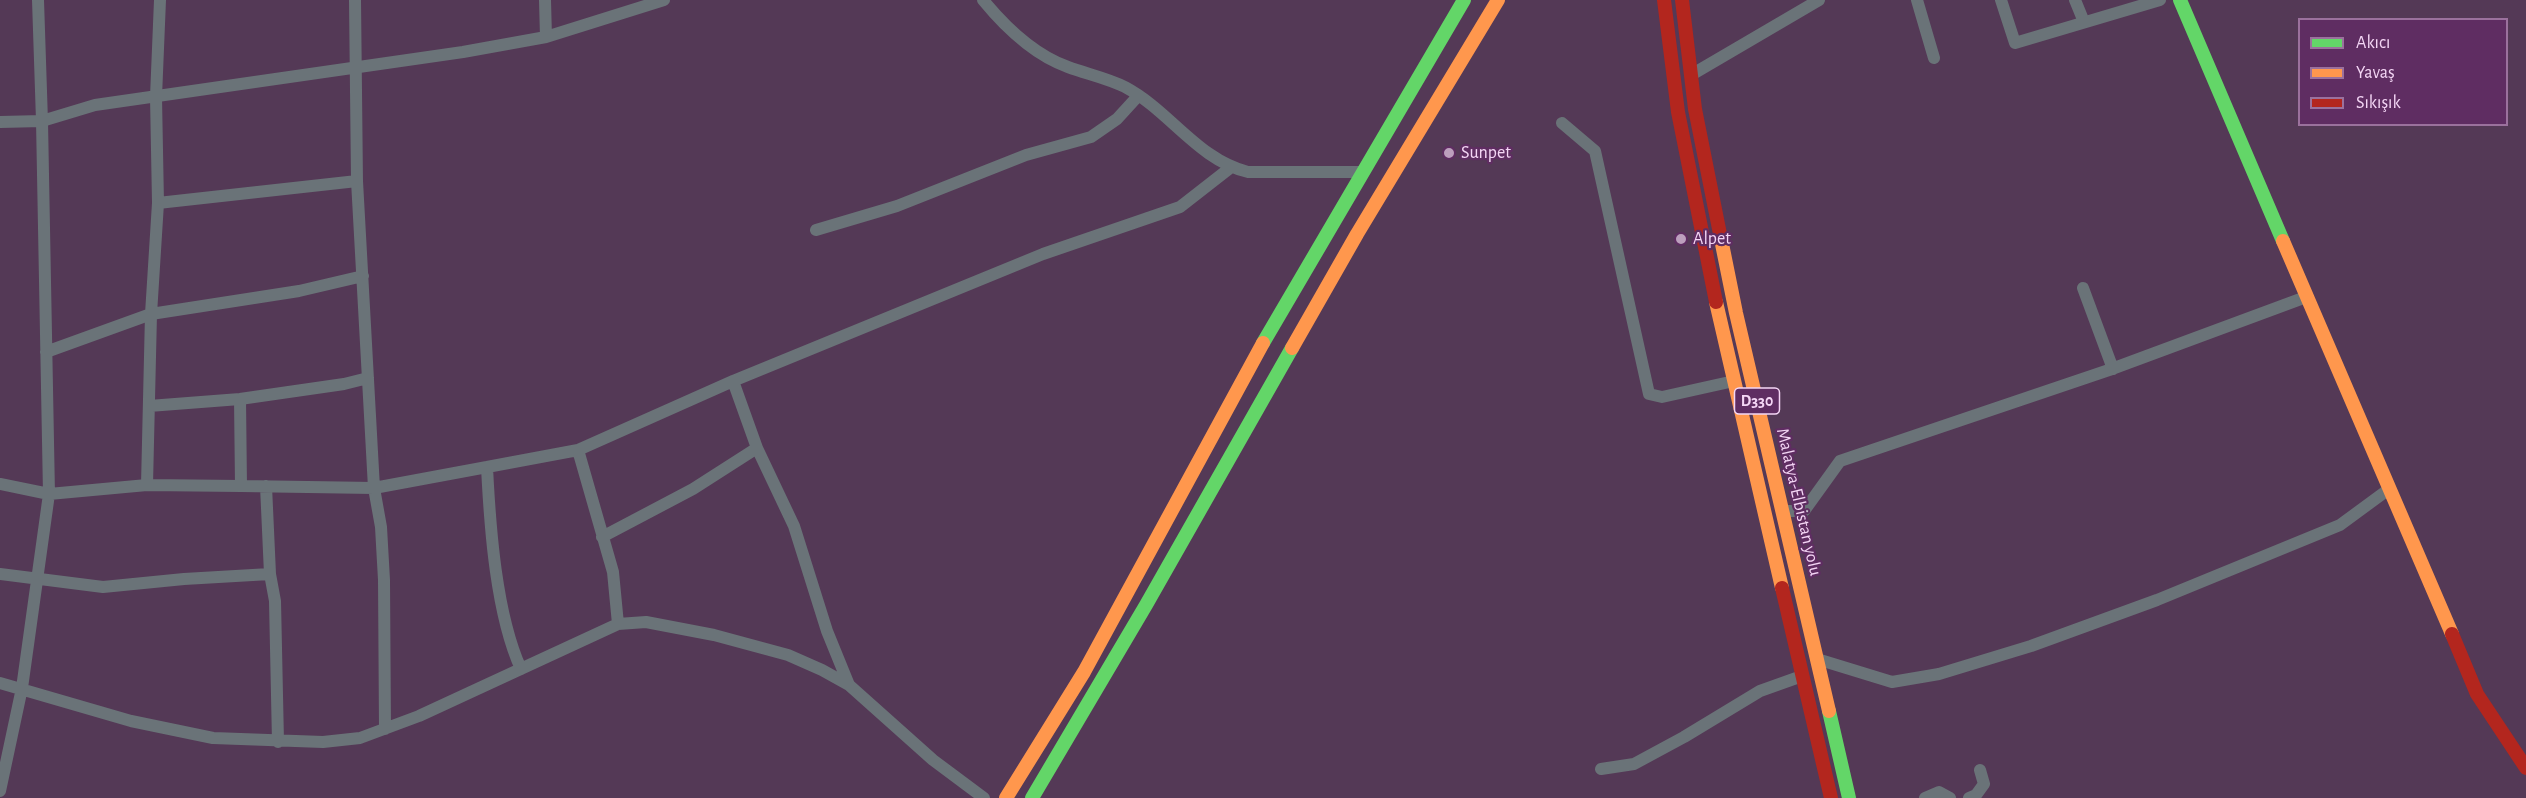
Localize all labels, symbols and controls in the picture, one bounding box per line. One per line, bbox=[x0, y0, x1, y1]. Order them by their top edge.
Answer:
legend bbox=[2298, 18, 2508, 126]
text: Akıcı bbox=[2356, 34, 2390, 52]
text: Yavaş bbox=[2356, 64, 2395, 82]
text: Sıkışık bbox=[2356, 94, 2401, 112]
place label: Sunpet bbox=[1461, 142, 1511, 164]
marker: Sunpet bbox=[1442, 146, 1456, 160]
place label: Alpet bbox=[1693, 228, 1731, 250]
marker: Alpet bbox=[1674, 232, 1688, 246]
road number: D330 bbox=[1734, 388, 1780, 414]
street label: Malatya-Elbistan yolu bbox=[1771, 426, 1827, 578]

